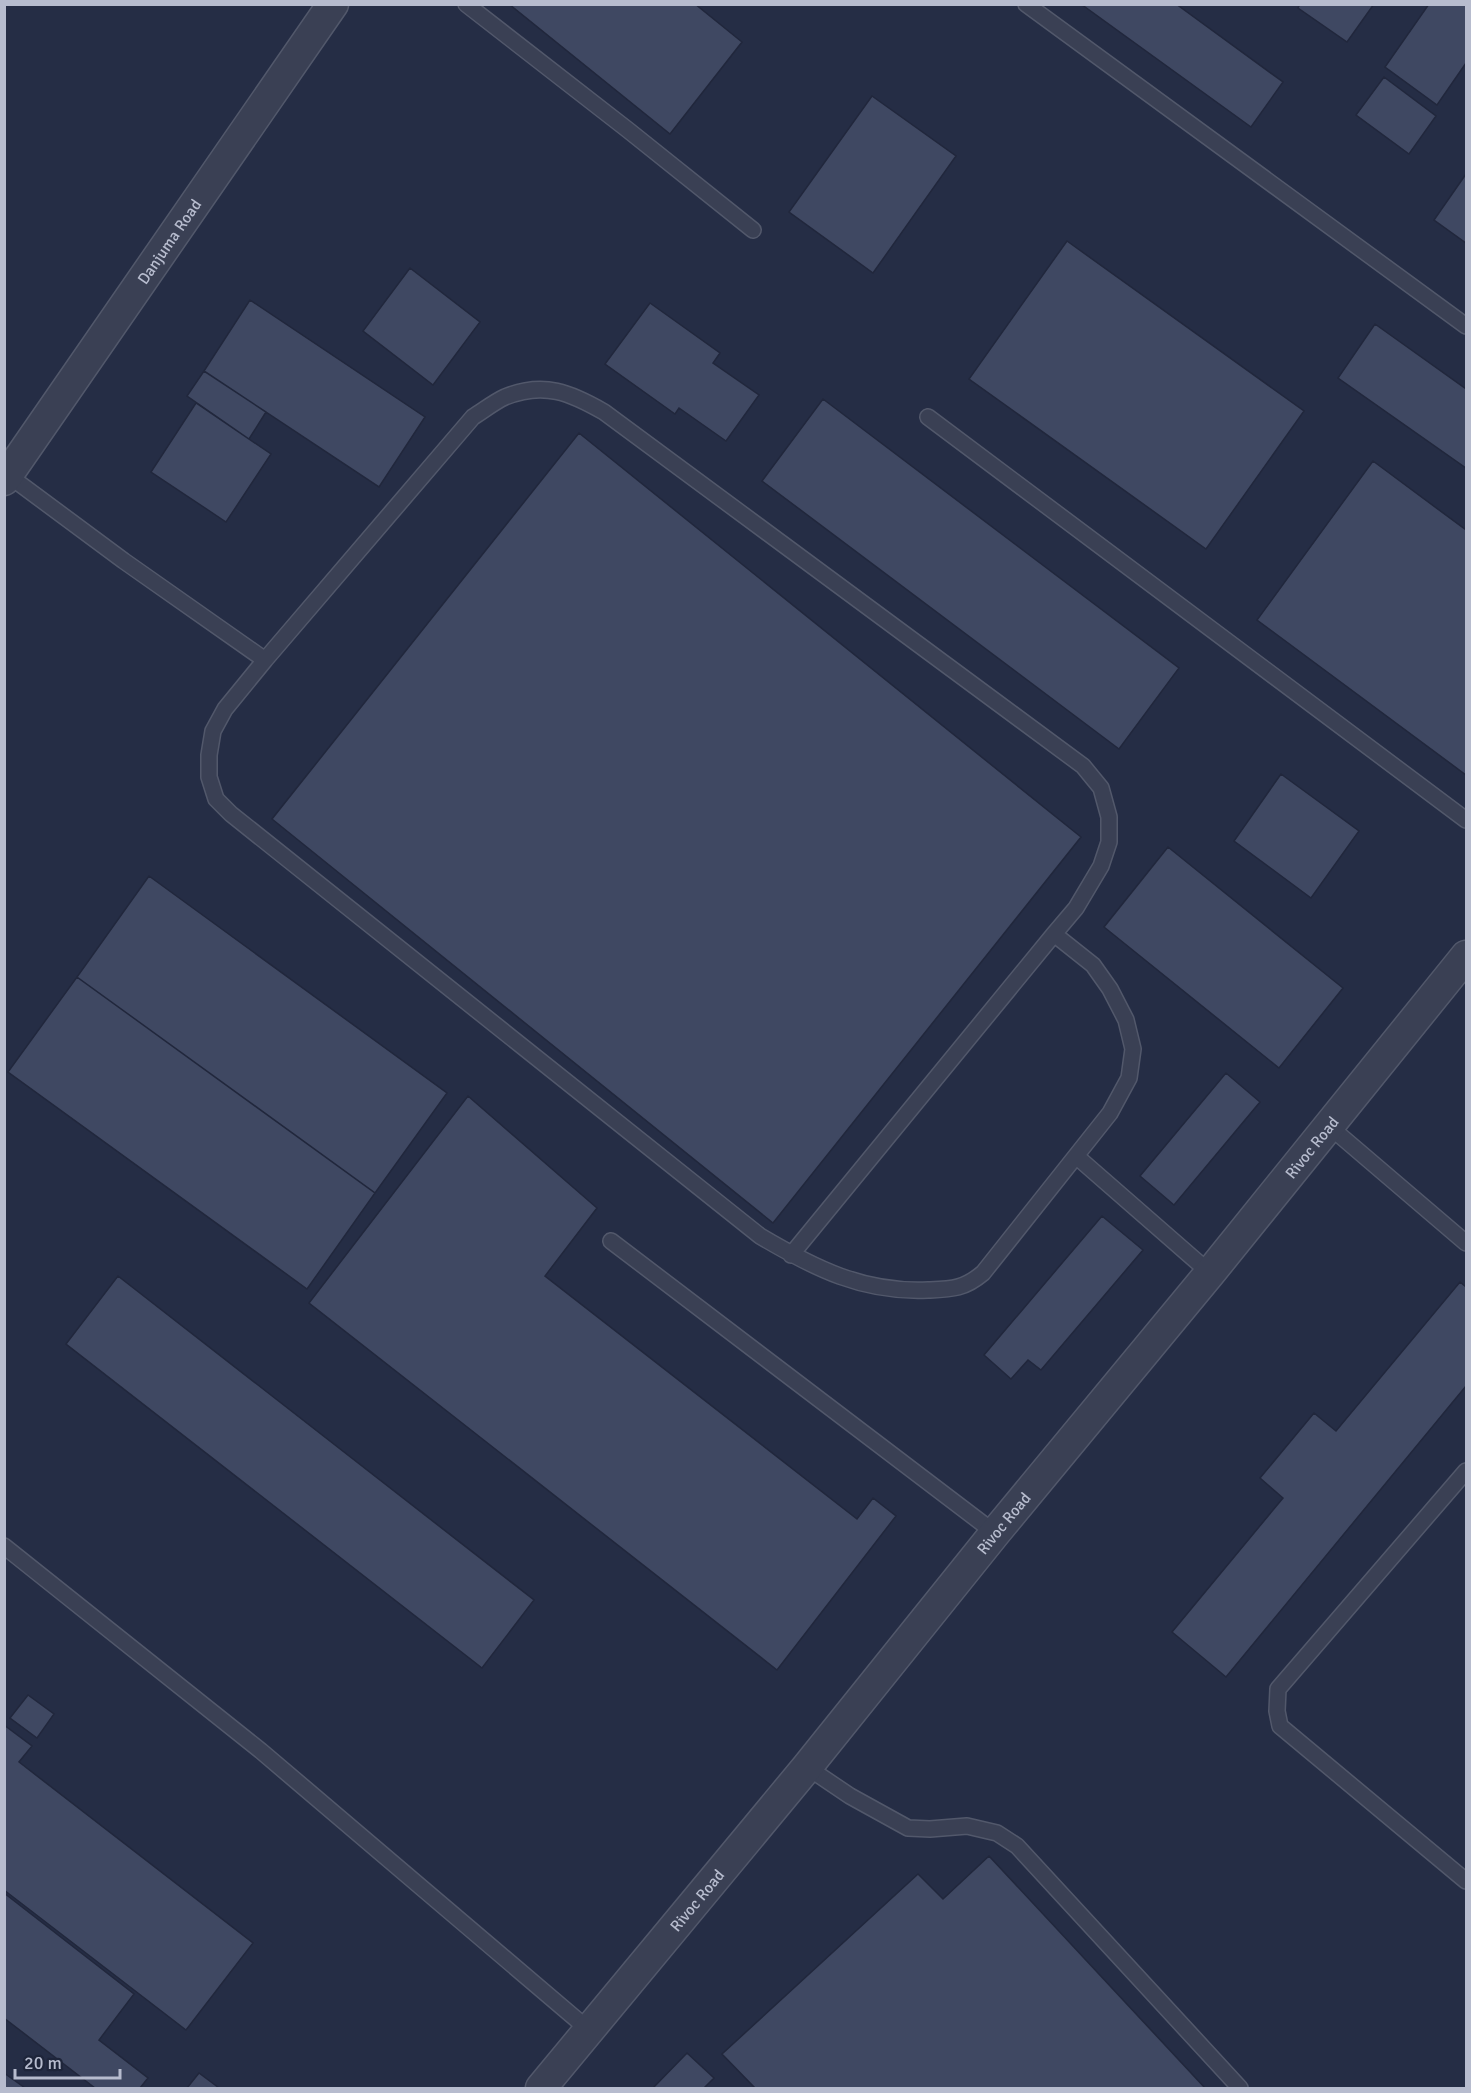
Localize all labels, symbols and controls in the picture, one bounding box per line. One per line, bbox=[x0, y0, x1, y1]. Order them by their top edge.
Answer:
street label: Danjuma Road bbox=[133, 196, 206, 288]
street label: Rivoc Road bbox=[1281, 1113, 1343, 1183]
street label: Rivoc Road bbox=[973, 1489, 1035, 1559]
street label: Rivoc Road bbox=[666, 1866, 729, 1936]
scale bar bbox=[15, 2042, 120, 2080]
text: 20 m bbox=[24, 2052, 62, 2074]

